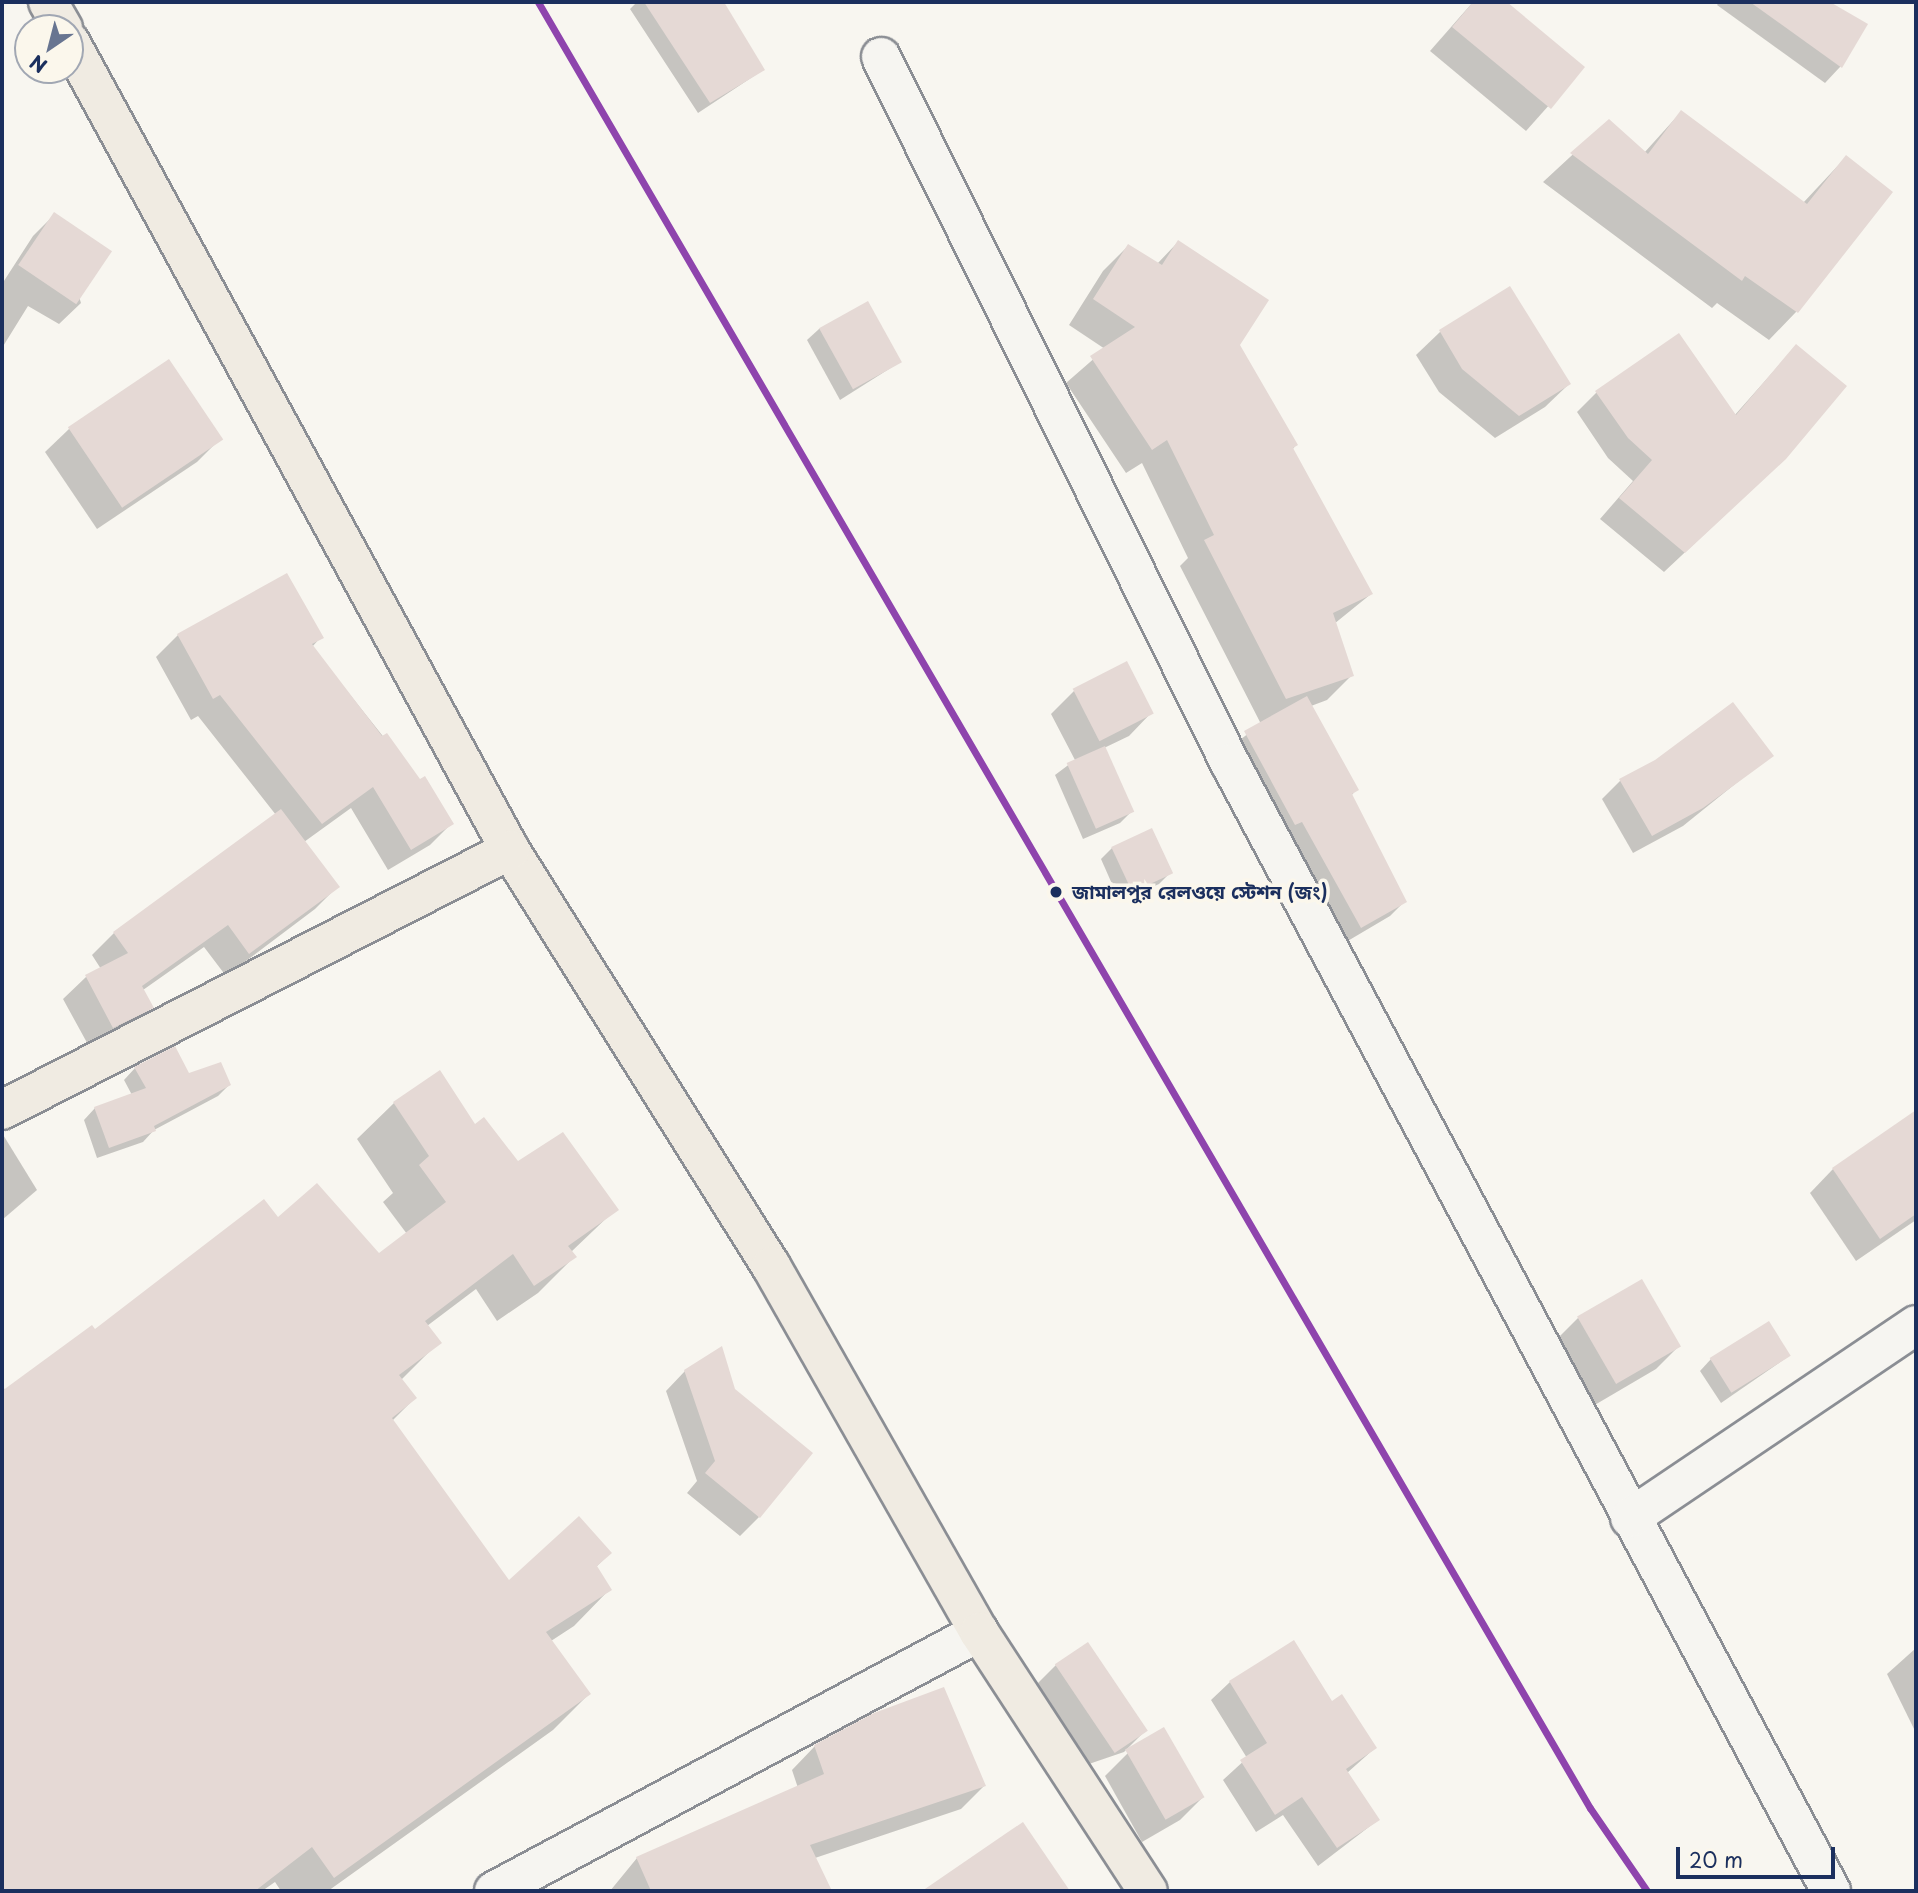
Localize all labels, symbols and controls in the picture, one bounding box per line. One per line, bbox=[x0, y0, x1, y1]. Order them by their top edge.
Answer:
north arrow bbox=[14, 14, 84, 84]
text: N bbox=[24, 49, 52, 80]
place label: জামালপুর রেলওয়ে স্টেশন (জং) bbox=[1072, 881, 1328, 903]
marker: জামালপুর রেলওয়ে স্টেশন (জং) bbox=[1046, 882, 1066, 902]
scale bar bbox=[1680, 1834, 1839, 1878]
text: 20 m bbox=[1689, 1843, 1743, 1875]

